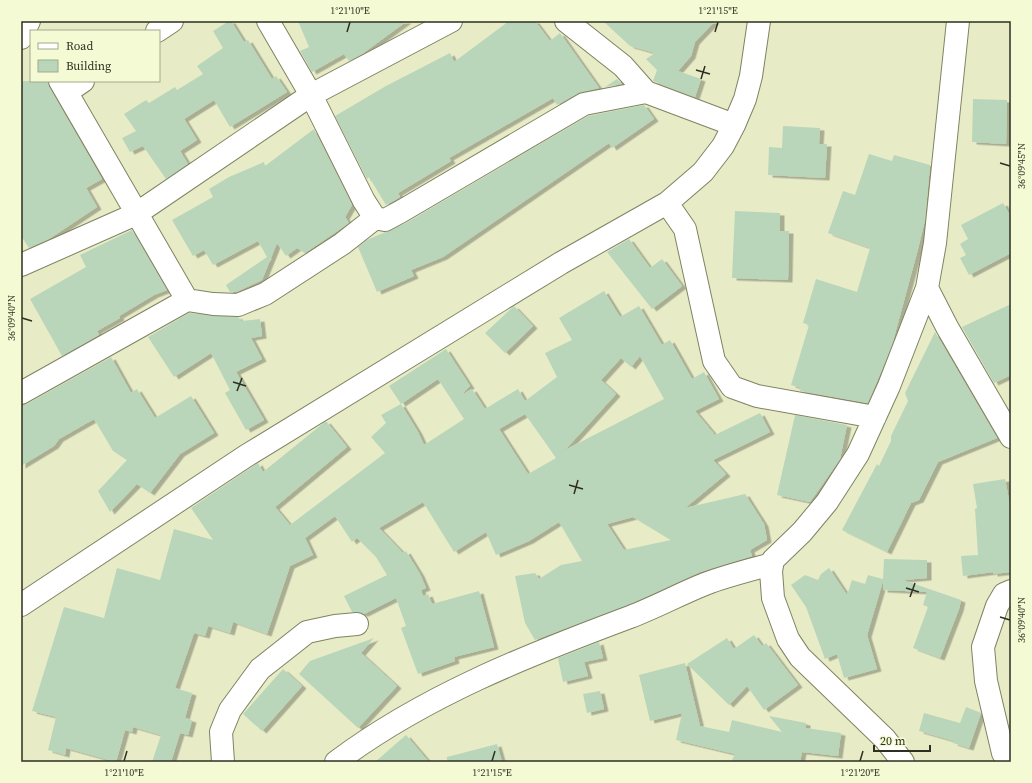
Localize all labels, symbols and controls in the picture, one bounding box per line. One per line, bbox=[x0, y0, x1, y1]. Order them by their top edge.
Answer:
text: 1°21'10"E bbox=[330, 4, 370, 17]
text: 1°21'15"E bbox=[698, 4, 738, 17]
legend bbox=[30, 30, 160, 82]
text: Road bbox=[66, 38, 93, 54]
text: Building bbox=[66, 58, 111, 74]
text: 36°09'45"N bbox=[1015, 143, 1028, 189]
text: 36°09'40"N bbox=[5, 295, 18, 341]
text: 36°09'40"N bbox=[1015, 597, 1028, 643]
scale bar bbox=[874, 727, 930, 753]
text: 20 m bbox=[880, 733, 906, 749]
text: 1°21'10"E bbox=[104, 766, 144, 779]
text: 1°21'15"E bbox=[472, 766, 512, 779]
text: 1°21'20"E bbox=[840, 766, 880, 779]

